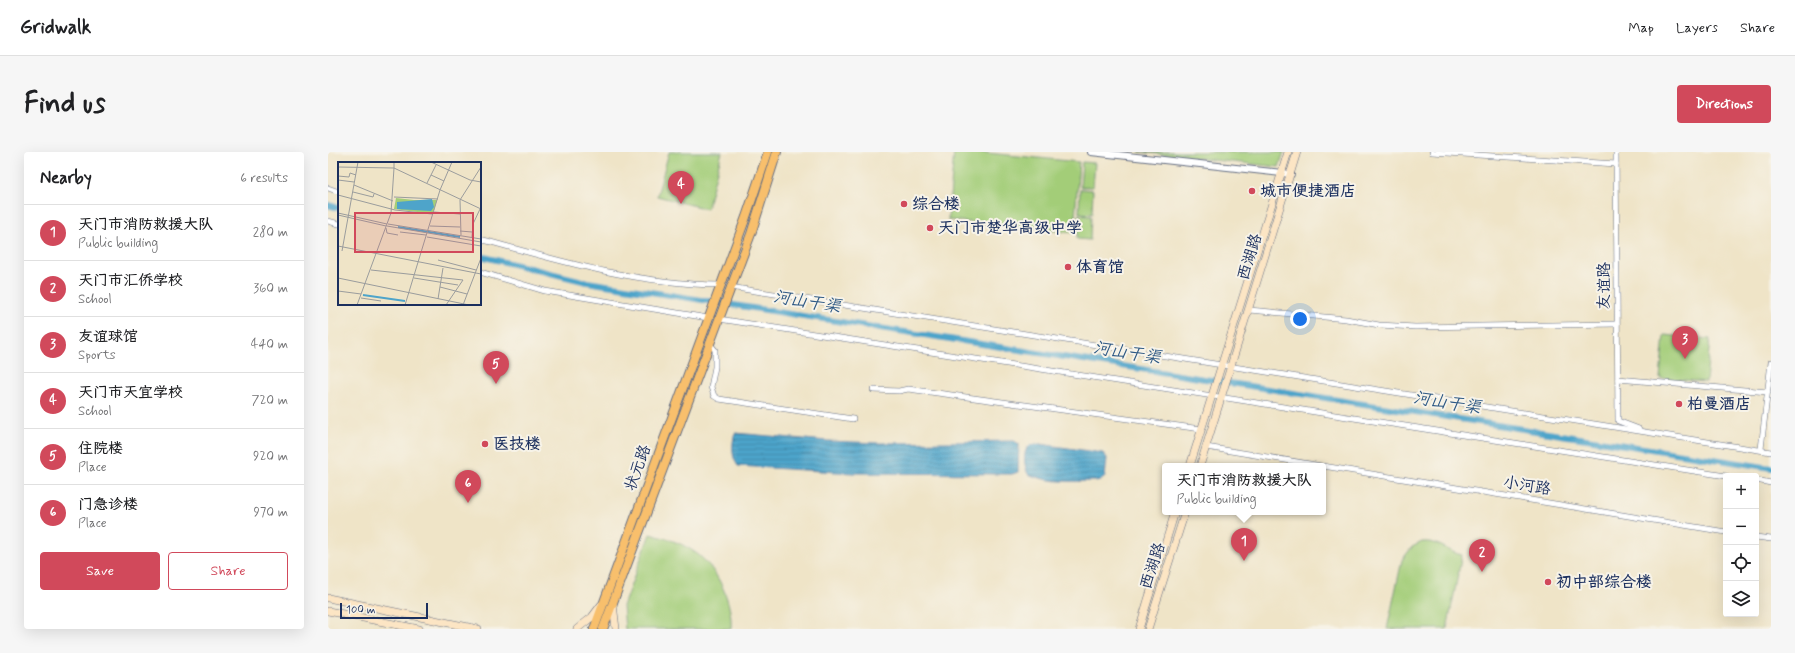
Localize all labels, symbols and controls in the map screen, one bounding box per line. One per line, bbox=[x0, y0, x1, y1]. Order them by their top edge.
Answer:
text: Gridwalk bbox=[20, 15, 91, 40]
text: Map bbox=[1628, 19, 1654, 37]
text: Layers bbox=[1676, 19, 1718, 37]
text: Share bbox=[1740, 19, 1775, 37]
button: Directions bbox=[1677, 85, 1771, 123]
text: Find us bbox=[24, 86, 105, 123]
inset map bbox=[338, 162, 481, 305]
text: Nearby bbox=[40, 167, 92, 189]
text: 6 results bbox=[240, 170, 288, 187]
pin: 4 bbox=[668, 171, 694, 204]
place label: 城市便捷酒店 bbox=[1260, 181, 1356, 202]
marker: 城市便捷酒店 bbox=[1247, 186, 1257, 196]
place label: 综合楼 bbox=[912, 194, 960, 215]
marker: 综合楼 bbox=[899, 199, 909, 209]
text: 天门市消防救援大队 bbox=[78, 215, 213, 235]
place label: 天门市楚华高级中学 bbox=[938, 218, 1082, 239]
marker: 天门市楚华高级中学 bbox=[925, 223, 935, 233]
text: 1 bbox=[50, 224, 56, 241]
text: 280 m bbox=[253, 224, 288, 241]
street label: 西湖路 bbox=[1233, 231, 1267, 283]
text: Public building bbox=[78, 235, 158, 252]
place label: 体育馆 bbox=[1076, 257, 1124, 278]
marker: 体育馆 bbox=[1063, 262, 1073, 272]
street label: 友谊路 bbox=[1594, 262, 1615, 310]
text: 天门市汇侨学校 bbox=[78, 271, 183, 291]
text: 2 bbox=[50, 280, 56, 297]
text: 360 m bbox=[253, 280, 288, 297]
water label: 河山干渠 bbox=[772, 286, 844, 318]
text: School bbox=[78, 291, 112, 308]
your location bbox=[1290, 309, 1310, 329]
pin: 3 bbox=[1672, 326, 1698, 359]
text: 友谊球馆 bbox=[78, 327, 138, 347]
text: 3 bbox=[50, 336, 56, 353]
text: 440 m bbox=[251, 336, 288, 353]
water label: 河山干渠 bbox=[1092, 337, 1164, 369]
text: Sports bbox=[78, 347, 116, 364]
pin: 5 bbox=[483, 351, 509, 384]
text: 天门市天宜学校 bbox=[78, 383, 183, 403]
water label: 河山干渠 bbox=[1412, 387, 1484, 419]
text: 4 bbox=[49, 392, 57, 409]
text: 720 m bbox=[252, 392, 288, 409]
place label: 柏曼酒店 bbox=[1687, 394, 1751, 415]
marker: 柏曼酒店 bbox=[1674, 399, 1684, 409]
text: School bbox=[78, 403, 112, 420]
place label: 医技楼 bbox=[493, 434, 541, 455]
text: 住院楼 bbox=[78, 439, 123, 459]
marker: 医技楼 bbox=[480, 439, 490, 449]
street label: 状元路 bbox=[620, 442, 656, 494]
text: 5 bbox=[49, 448, 57, 465]
text: 920 m bbox=[253, 448, 288, 465]
text: Place bbox=[78, 459, 107, 476]
popup bbox=[1162, 463, 1326, 515]
pin: 6 bbox=[455, 470, 481, 503]
text: 天门市消防救援大队 bbox=[1176, 471, 1312, 491]
street label: 小河路 bbox=[1502, 472, 1552, 500]
map controls bbox=[1723, 473, 1759, 617]
button: + bbox=[1723, 473, 1759, 509]
text: Public building bbox=[1176, 491, 1257, 508]
text: 门急诊楼 bbox=[78, 495, 138, 515]
text: 6 bbox=[50, 504, 56, 521]
text: 970 m bbox=[253, 504, 288, 521]
button: − bbox=[1723, 509, 1759, 545]
text: Place bbox=[78, 515, 107, 532]
pin: 1 bbox=[1231, 528, 1257, 561]
pin: 2 bbox=[1469, 539, 1495, 572]
street label: 西湖路 bbox=[1136, 540, 1170, 592]
button: locate bbox=[1723, 545, 1759, 581]
button: Save bbox=[40, 552, 160, 590]
button: Share bbox=[168, 552, 288, 590]
place label: 初中部综合楼 bbox=[1556, 572, 1652, 593]
marker: 初中部综合楼 bbox=[1543, 577, 1553, 587]
button: layers bbox=[1723, 581, 1759, 617]
scale bar bbox=[340, 601, 428, 620]
text: 100 m bbox=[346, 603, 376, 617]

